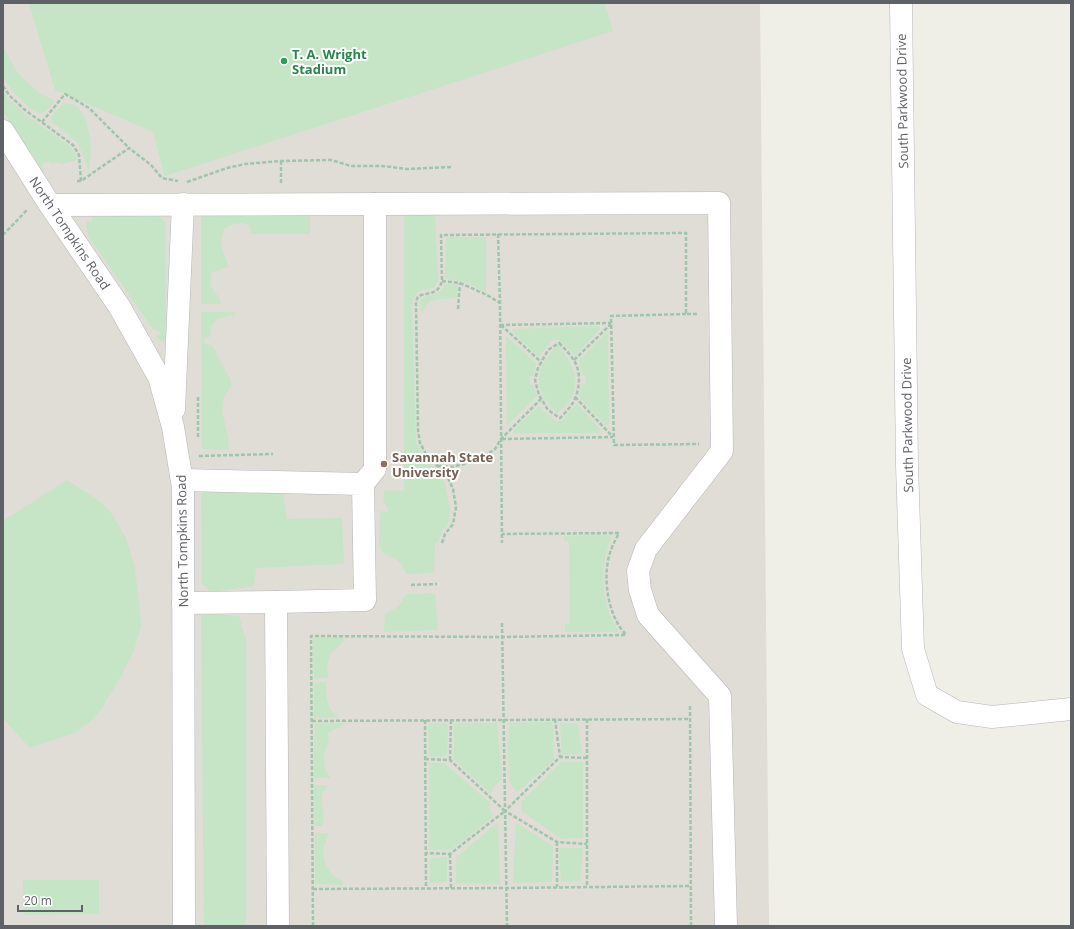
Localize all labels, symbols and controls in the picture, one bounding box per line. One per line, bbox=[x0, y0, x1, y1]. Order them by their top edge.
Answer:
street label: South Parkwood Drive bbox=[892, 33, 912, 169]
place label: T. A. Wright Stadium bbox=[292, 45, 367, 78]
marker: T. A. Wright Stadium bbox=[279, 56, 289, 66]
street label: North Tompkins Road bbox=[25, 173, 115, 293]
street label: South Parkwood Drive bbox=[897, 357, 917, 493]
place label: Savannah State University bbox=[392, 448, 493, 481]
marker: Savannah State University bbox=[379, 459, 389, 469]
street label: North Tompkins Road bbox=[172, 475, 192, 607]
scale bar bbox=[18, 887, 82, 913]
text: 20 m bbox=[24, 892, 52, 909]

